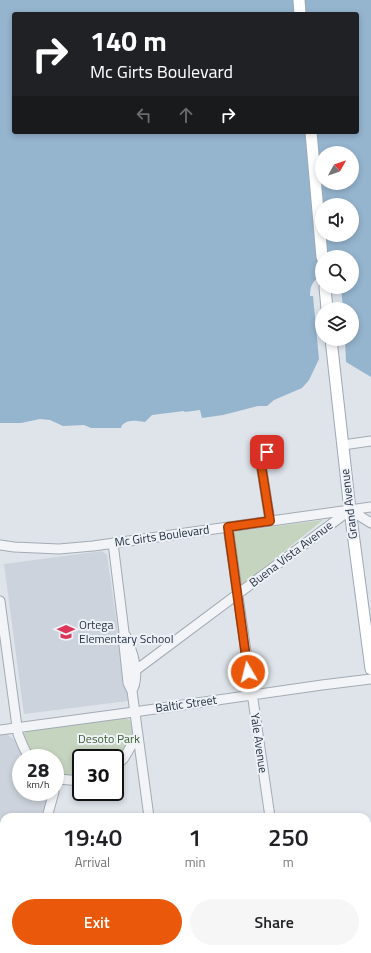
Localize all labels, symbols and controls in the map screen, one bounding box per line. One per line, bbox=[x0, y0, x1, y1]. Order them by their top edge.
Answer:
text: 140 m bbox=[90, 19, 167, 62]
icon: right bbox=[24, 28, 76, 80]
text: Mc Girts Boulevard bbox=[90, 58, 233, 85]
icon: left bbox=[133, 104, 155, 126]
icon: ahead bbox=[175, 104, 197, 126]
icon: right bbox=[217, 104, 239, 126]
north arrow bbox=[315, 146, 359, 190]
map controls bbox=[315, 146, 359, 346]
button: sound bbox=[315, 198, 359, 242]
button: search bbox=[315, 250, 359, 294]
button: layers bbox=[315, 302, 359, 346]
pin bbox=[250, 435, 284, 469]
icon: arrive bbox=[256, 441, 278, 463]
street label: Grand Avenue bbox=[335, 468, 362, 540]
street label: Buena Vista Avenue bbox=[245, 516, 337, 591]
street label: Mc Girts Boulevard bbox=[113, 519, 210, 552]
place label: Ortega Elementary School bbox=[79, 615, 173, 648]
school or university icon: Ortega Elementary School bbox=[56, 622, 76, 642]
position arrow bbox=[227, 651, 269, 693]
street label: Baltic Street bbox=[154, 690, 219, 717]
street label: Yale Avenue bbox=[246, 712, 273, 774]
park label: Desoto Park bbox=[78, 729, 140, 748]
speed limit sign: 30 bbox=[72, 749, 124, 801]
text: 28 bbox=[27, 754, 49, 785]
text: km/h bbox=[27, 777, 49, 792]
text: 19:40 bbox=[63, 819, 122, 855]
text: 1 bbox=[188, 819, 202, 855]
text: 250 bbox=[268, 819, 308, 855]
text: Arrival bbox=[75, 852, 110, 872]
text: min bbox=[185, 852, 205, 872]
text: m bbox=[283, 852, 294, 872]
button: Exit bbox=[12, 899, 182, 945]
button: Share bbox=[190, 899, 359, 945]

